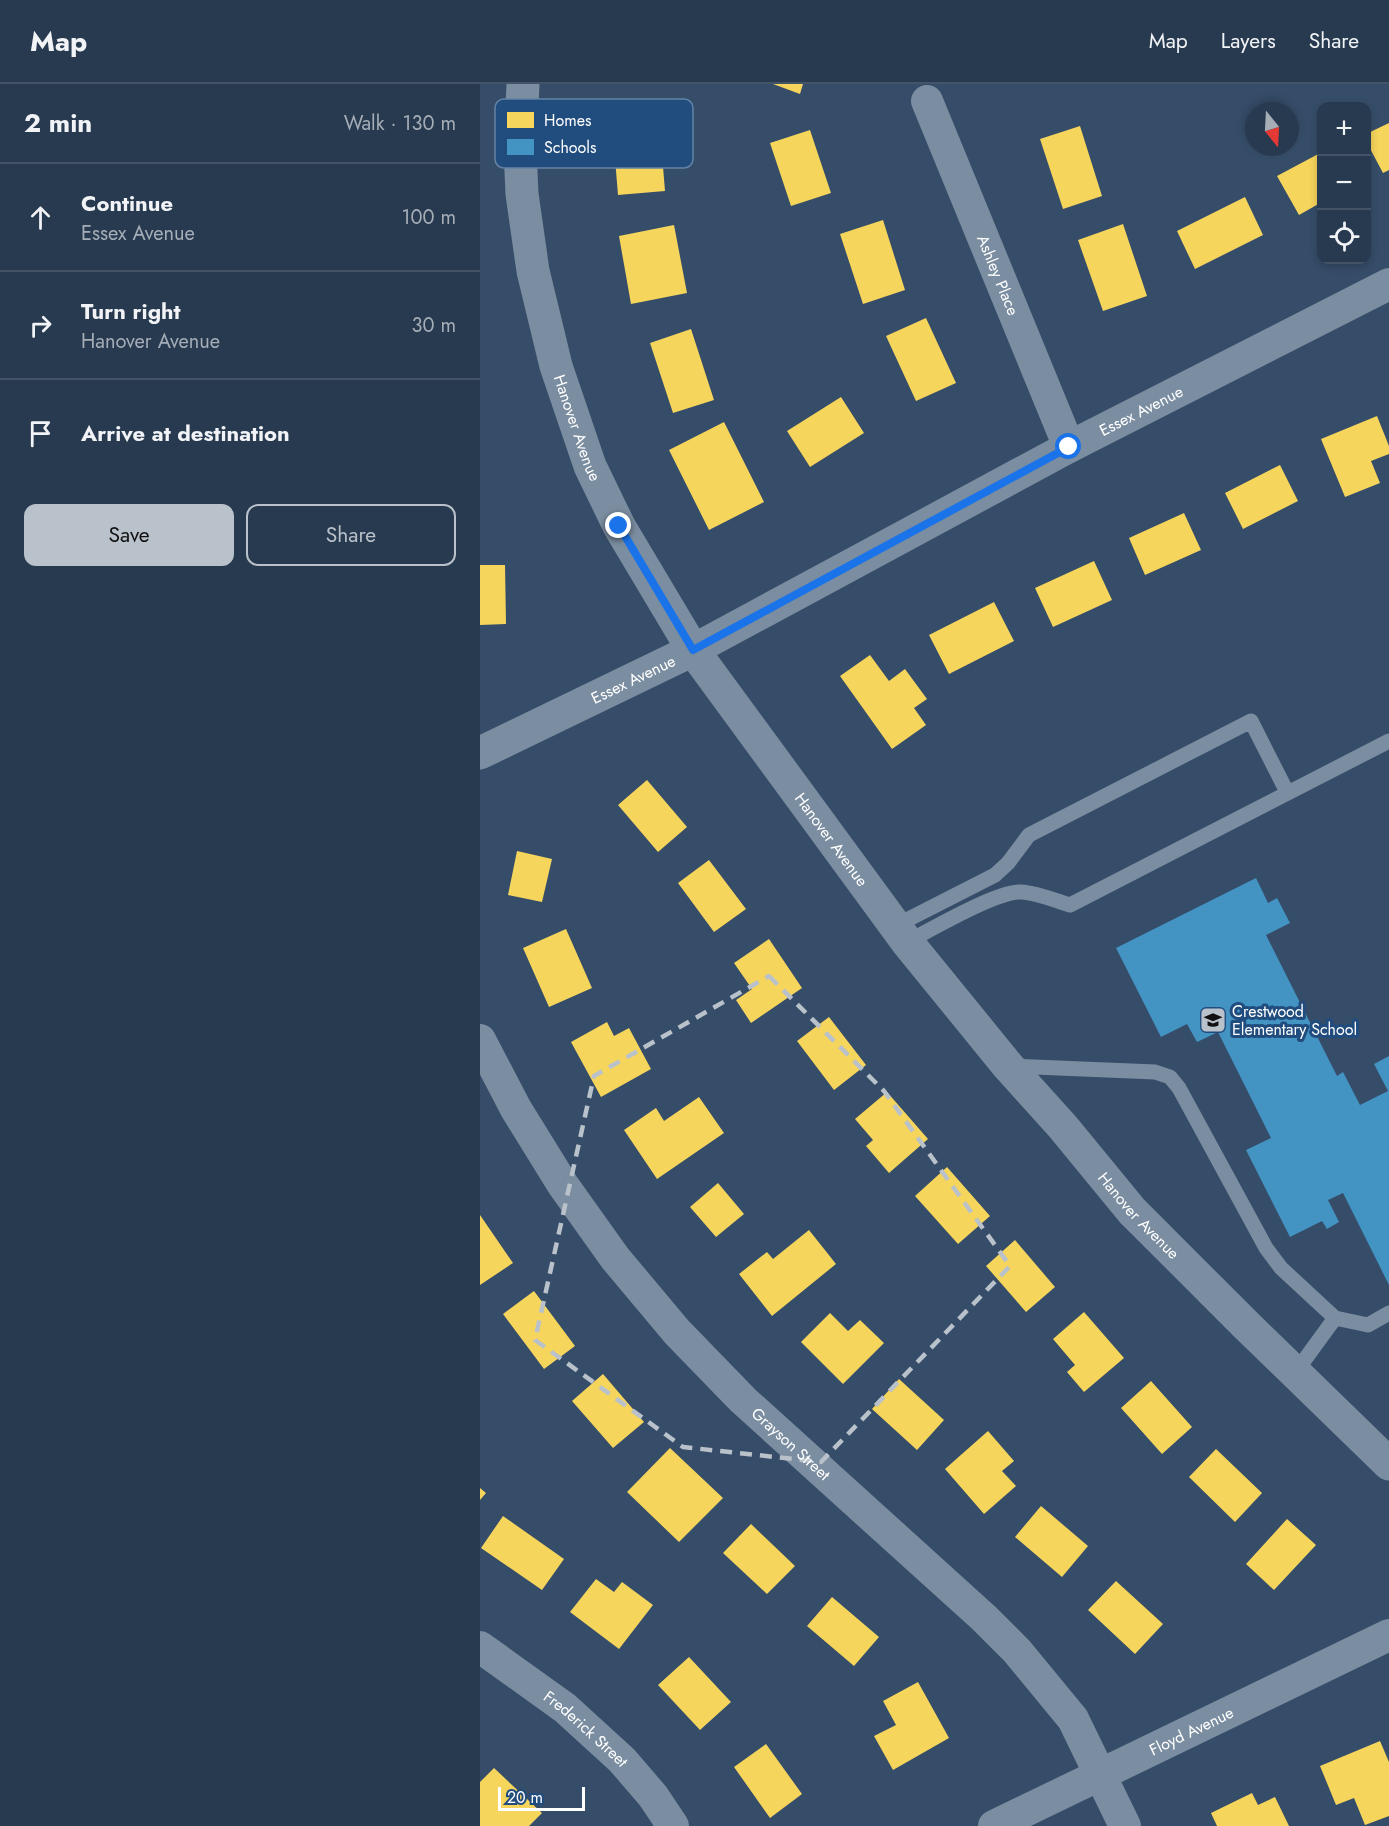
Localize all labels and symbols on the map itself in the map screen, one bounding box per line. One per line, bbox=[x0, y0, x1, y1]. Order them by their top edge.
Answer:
legend bbox=[495, 99, 693, 168]
north arrow bbox=[1245, 102, 1299, 156]
text: Homes bbox=[544, 109, 591, 132]
text: Schools bbox=[544, 136, 596, 159]
street label: Ashley Place bbox=[971, 231, 1025, 319]
street label: Hanover Avenue bbox=[548, 372, 607, 485]
street label: Essex Avenue bbox=[1095, 380, 1187, 442]
route start bbox=[1055, 433, 1081, 459]
route end bbox=[605, 512, 631, 538]
street label: Essex Avenue bbox=[587, 649, 679, 710]
street label: Hanover Avenue bbox=[789, 788, 874, 891]
place label: Crestwood Elementary School bbox=[1232, 1000, 1357, 1041]
school or university icon: Crestwood Elementary School bbox=[1198, 1005, 1228, 1035]
street label: Hanover Avenue bbox=[1092, 1167, 1185, 1264]
street label: Grayson Street bbox=[746, 1402, 835, 1486]
street label: Frederick Street bbox=[539, 1685, 634, 1772]
street label: Floyd Avenue bbox=[1145, 1701, 1237, 1761]
scale bar bbox=[498, 1784, 585, 1812]

